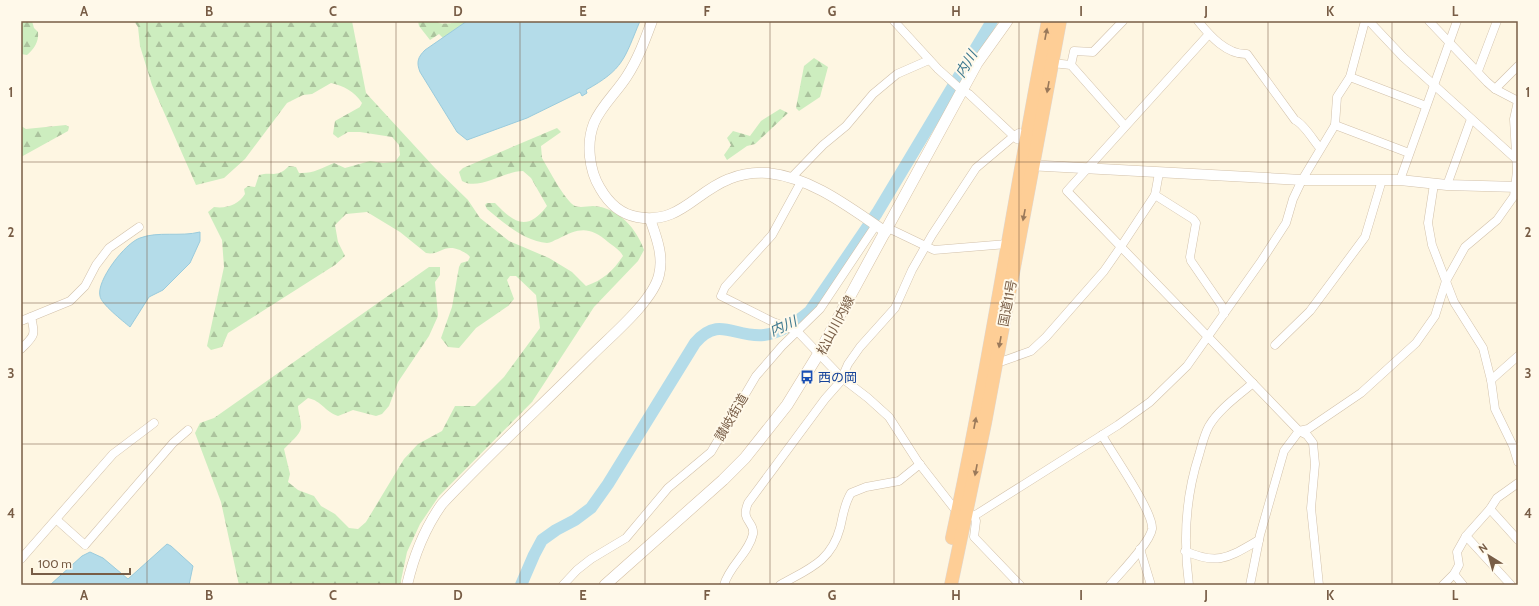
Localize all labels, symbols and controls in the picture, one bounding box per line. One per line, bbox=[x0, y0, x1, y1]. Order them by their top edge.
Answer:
text: A bbox=[80, 3, 89, 19]
text: B bbox=[205, 3, 213, 19]
text: C bbox=[329, 3, 337, 19]
text: D bbox=[453, 3, 463, 19]
text: E bbox=[579, 3, 587, 19]
text: F bbox=[704, 3, 711, 19]
text: G bbox=[828, 3, 837, 19]
text: H bbox=[951, 3, 961, 19]
text: I bbox=[1079, 3, 1083, 19]
text: J bbox=[1203, 3, 1208, 19]
text: K bbox=[1326, 3, 1335, 19]
text: L bbox=[1452, 3, 1459, 19]
one-way arrow bbox=[1043, 28, 1049, 40]
water label: 内川 bbox=[951, 46, 982, 81]
one-way arrow bbox=[1044, 81, 1050, 93]
text: 1 bbox=[9, 84, 13, 100]
text: 1 bbox=[1526, 84, 1530, 100]
one-way arrow bbox=[1020, 208, 1026, 221]
text: 2 bbox=[8, 224, 15, 240]
text: 2 bbox=[1525, 224, 1532, 240]
street label: 国道11号 bbox=[995, 278, 1019, 328]
street label: 松山川内線 bbox=[813, 293, 857, 357]
water label: 内川 bbox=[767, 311, 801, 340]
one-way arrow bbox=[996, 336, 1002, 348]
text: 3 bbox=[7, 365, 15, 381]
text: 3 bbox=[1524, 365, 1532, 381]
bus stop icon: 西の岡 bbox=[799, 369, 815, 385]
place label: 西の岡 bbox=[818, 369, 857, 385]
street label: 讃岐街道 bbox=[711, 390, 751, 444]
one-way arrow bbox=[972, 417, 978, 429]
one-way arrow bbox=[972, 464, 978, 476]
text: 4 bbox=[7, 505, 15, 521]
text: 4 bbox=[1524, 505, 1532, 521]
north arrow bbox=[1469, 536, 1509, 576]
text: N bbox=[1476, 540, 1490, 556]
scale bar bbox=[32, 550, 130, 576]
text: 100 m bbox=[38, 556, 72, 571]
text: A bbox=[80, 587, 89, 603]
text: B bbox=[205, 587, 213, 603]
text: C bbox=[329, 587, 337, 603]
text: D bbox=[453, 587, 463, 603]
text: E bbox=[579, 587, 587, 603]
text: F bbox=[704, 587, 711, 603]
text: G bbox=[828, 587, 837, 603]
text: H bbox=[951, 587, 961, 603]
text: I bbox=[1079, 587, 1083, 603]
text: J bbox=[1203, 587, 1208, 603]
text: K bbox=[1326, 587, 1335, 603]
text: L bbox=[1452, 587, 1459, 603]

